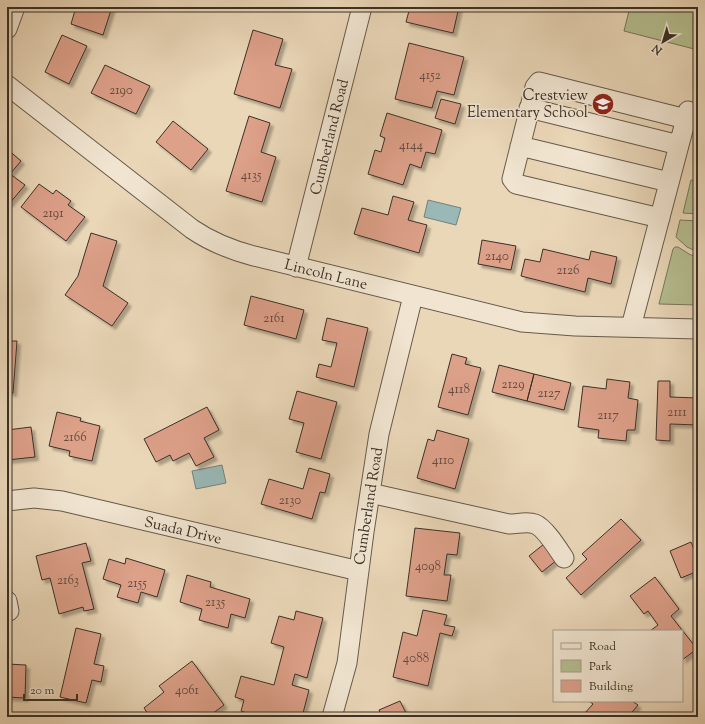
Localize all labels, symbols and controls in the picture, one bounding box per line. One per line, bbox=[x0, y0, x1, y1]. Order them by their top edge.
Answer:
north arrow bbox=[643, 22, 683, 62]
text: N bbox=[649, 40, 667, 59]
house number: 4152 bbox=[419, 67, 441, 85]
street label: Cumberland Road bbox=[306, 77, 355, 198]
house number: 2190 bbox=[109, 82, 133, 100]
place label: Crestview Elementary School bbox=[467, 86, 588, 124]
school or university icon: Crestview Elementary School bbox=[590, 91, 616, 117]
house number: 4144 bbox=[399, 137, 423, 155]
house number: 4135 bbox=[241, 167, 262, 185]
house number: 2191 bbox=[42, 205, 64, 223]
house number: 2140 bbox=[485, 248, 509, 266]
street label: Lincoln Lane bbox=[282, 255, 369, 296]
house number: 2126 bbox=[556, 262, 580, 280]
house number: 2161 bbox=[263, 310, 285, 328]
house number: 2129 bbox=[502, 376, 524, 394]
house number: 4118 bbox=[448, 381, 470, 399]
house number: 2127 bbox=[537, 385, 561, 403]
house number: 2111 bbox=[667, 404, 687, 422]
house number: 2117 bbox=[597, 407, 619, 425]
house number: 2166 bbox=[63, 429, 87, 447]
street label: Cumberland Road bbox=[350, 445, 389, 567]
house number: 4110 bbox=[432, 452, 454, 470]
house number: 2130 bbox=[279, 492, 301, 510]
street label: Suada Drive bbox=[142, 512, 223, 551]
house number: 4098 bbox=[415, 558, 441, 576]
house number: 2163 bbox=[57, 572, 79, 590]
house number: 2155 bbox=[127, 575, 147, 593]
house number: 2135 bbox=[205, 594, 226, 612]
legend bbox=[553, 630, 683, 702]
text: Road bbox=[589, 638, 616, 656]
house number: 4088 bbox=[403, 650, 429, 668]
text: Park bbox=[589, 658, 612, 676]
scale bar bbox=[24, 676, 77, 702]
text: Building bbox=[589, 678, 633, 696]
text: 20 m bbox=[30, 682, 55, 700]
house number: 4061 bbox=[175, 682, 200, 700]

